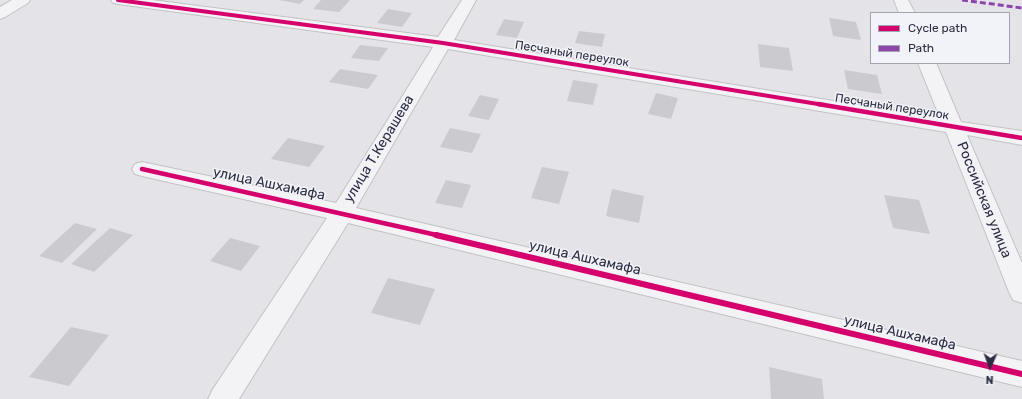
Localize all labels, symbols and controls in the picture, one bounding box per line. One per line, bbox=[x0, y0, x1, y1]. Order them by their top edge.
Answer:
legend bbox=[870, 12, 1010, 64]
text: Cycle path bbox=[908, 21, 967, 35]
street label: Песчаный переулок bbox=[514, 38, 630, 70]
text: Path bbox=[908, 41, 934, 55]
street label: Песчаный переулок bbox=[834, 91, 950, 123]
street label: улица Т.Керашева bbox=[340, 92, 418, 206]
street label: Российская улица bbox=[953, 139, 1015, 261]
street label: улица Ашхамафа bbox=[211, 164, 327, 204]
street label: улица Ашхамафа bbox=[527, 237, 643, 279]
street label: улица Ашхамафа bbox=[842, 312, 958, 354]
north arrow bbox=[970, 347, 1010, 387]
text: N bbox=[985, 373, 994, 386]

